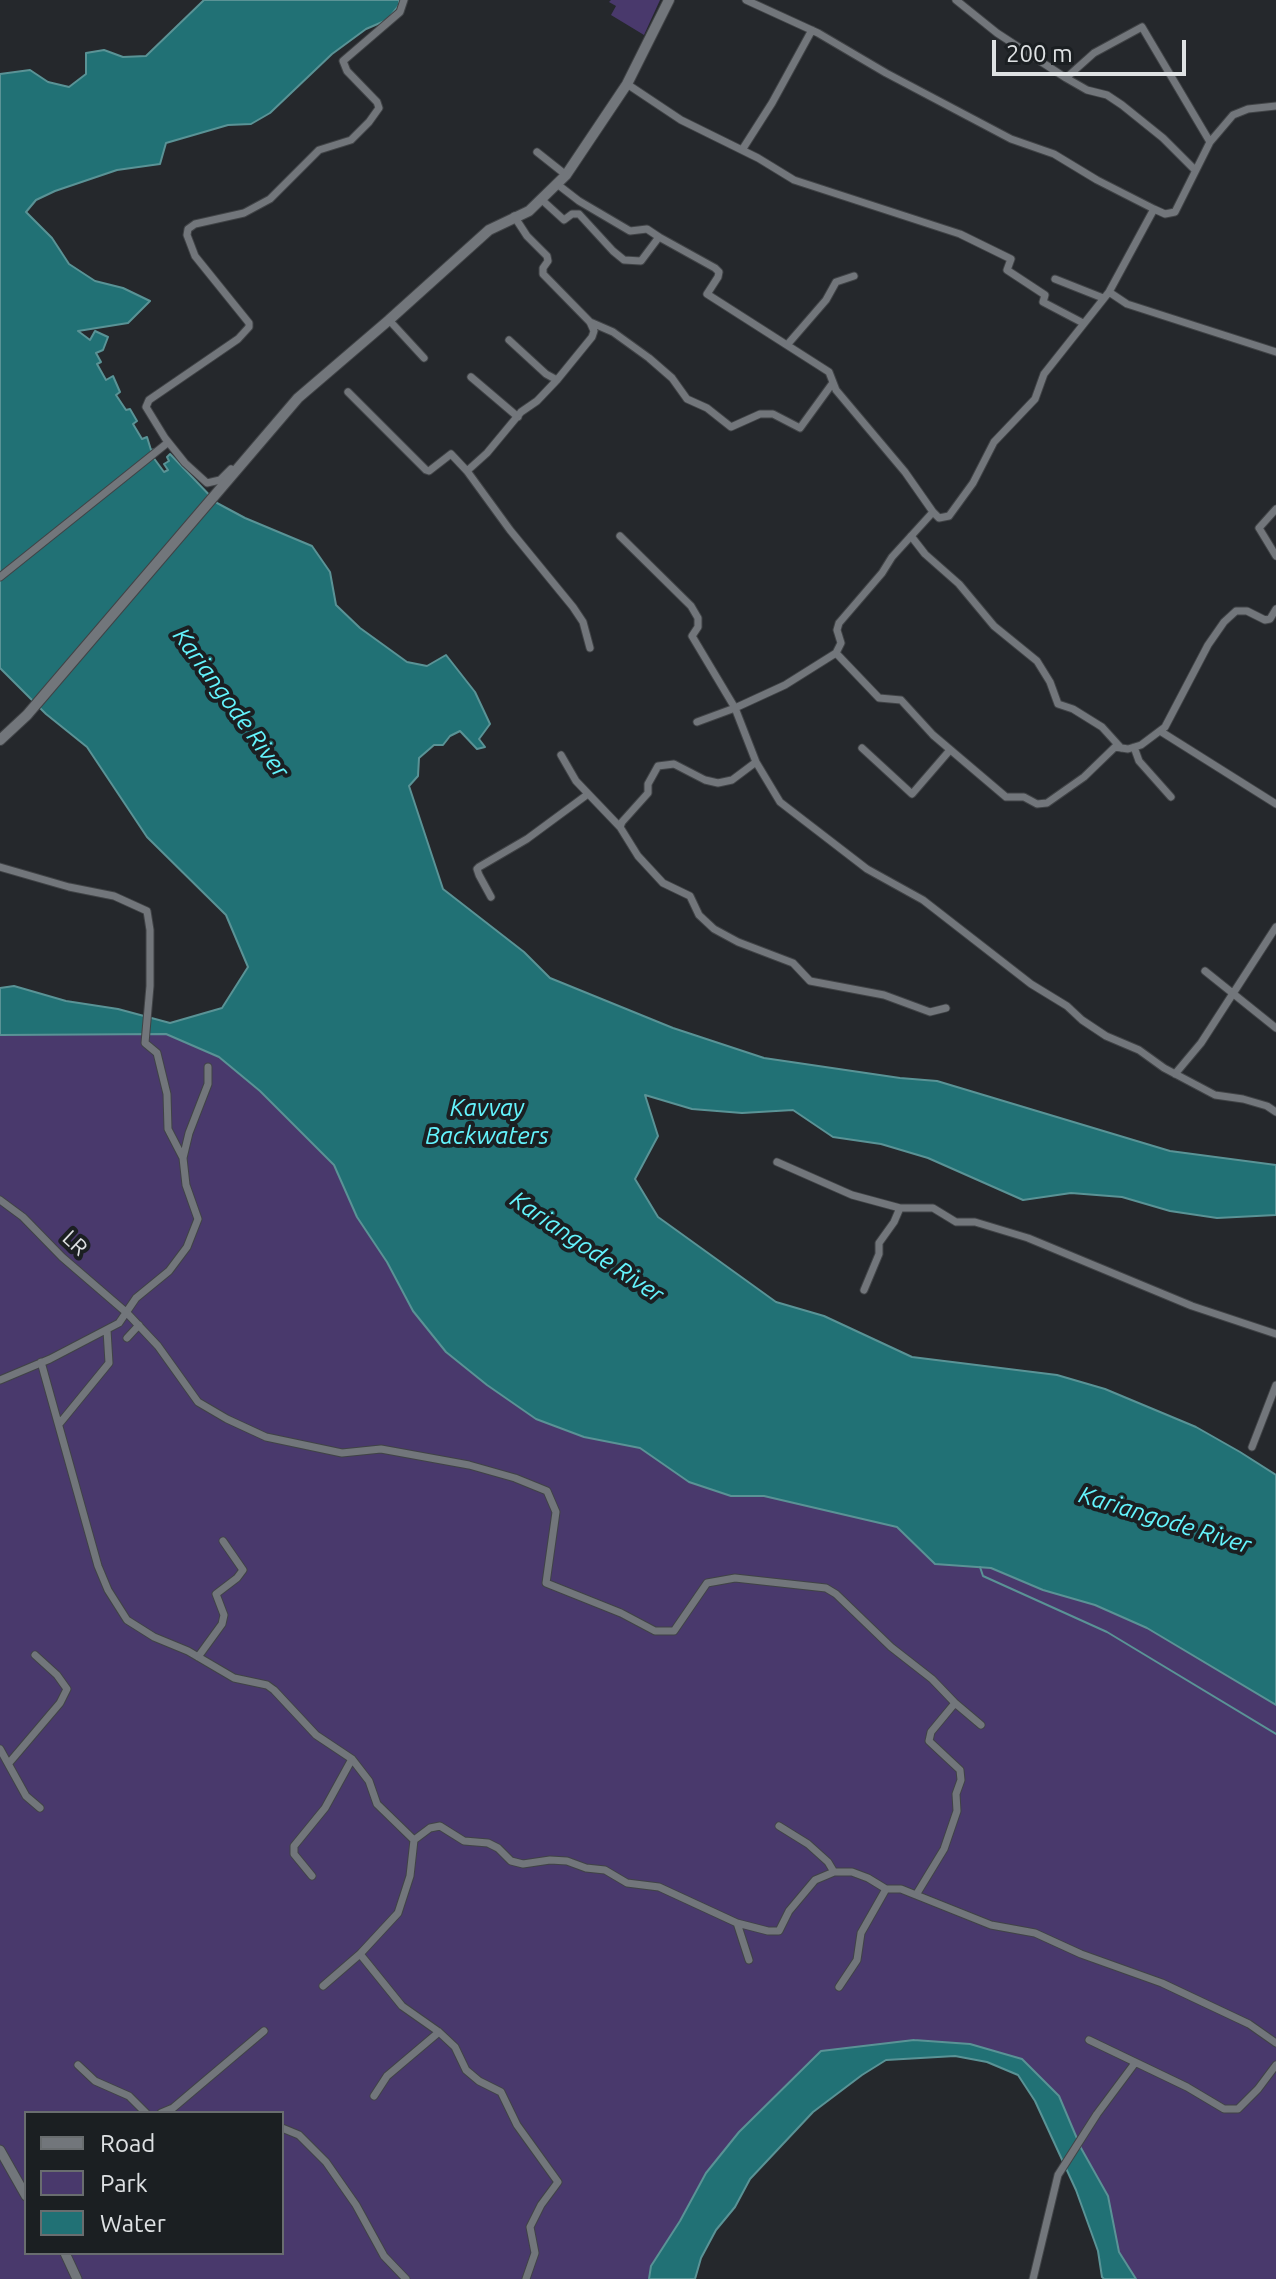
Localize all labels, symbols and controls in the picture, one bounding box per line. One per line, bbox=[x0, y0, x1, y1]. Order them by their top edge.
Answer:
scale bar bbox=[996, 24, 1190, 74]
text: 200 m bbox=[1006, 40, 1073, 67]
water label: Kariangode River bbox=[167, 622, 295, 784]
water label: Kavvay Backwaters bbox=[425, 1094, 549, 1150]
water label: Kariangode River bbox=[505, 1185, 669, 1309]
street label: LR bbox=[57, 1225, 93, 1261]
water label: Kariangode River bbox=[1075, 1480, 1255, 1560]
legend bbox=[24, 2111, 284, 2255]
text: Road bbox=[100, 2130, 155, 2157]
text: Park bbox=[100, 2170, 148, 2197]
text: Water bbox=[100, 2210, 166, 2237]

